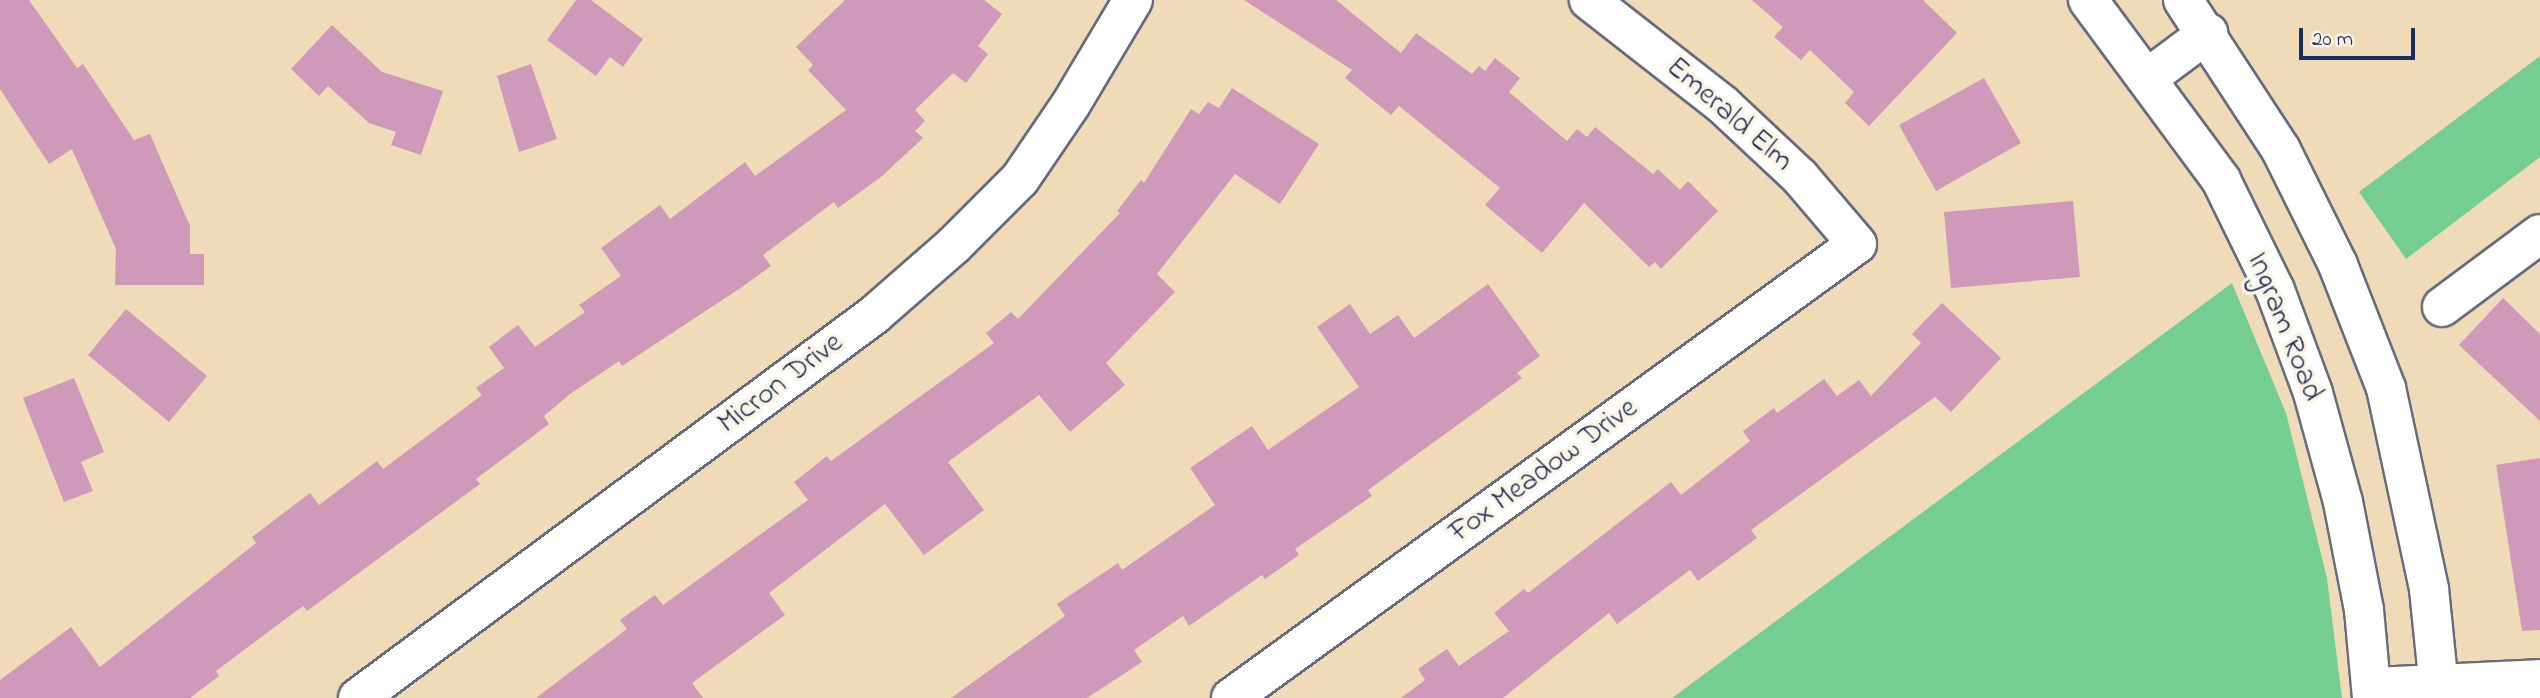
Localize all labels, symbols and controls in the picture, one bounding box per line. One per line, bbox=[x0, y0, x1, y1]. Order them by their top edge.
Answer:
scale bar bbox=[2302, 14, 2418, 58]
text: 20 m bbox=[2312, 25, 2353, 55]
street label: Emerald Elm bbox=[1658, 50, 1800, 180]
street label: Ingram Road bbox=[2238, 248, 2330, 406]
street label: Micron Drive bbox=[712, 325, 850, 443]
street label: Fox Meadow Drive bbox=[1443, 391, 1645, 551]

